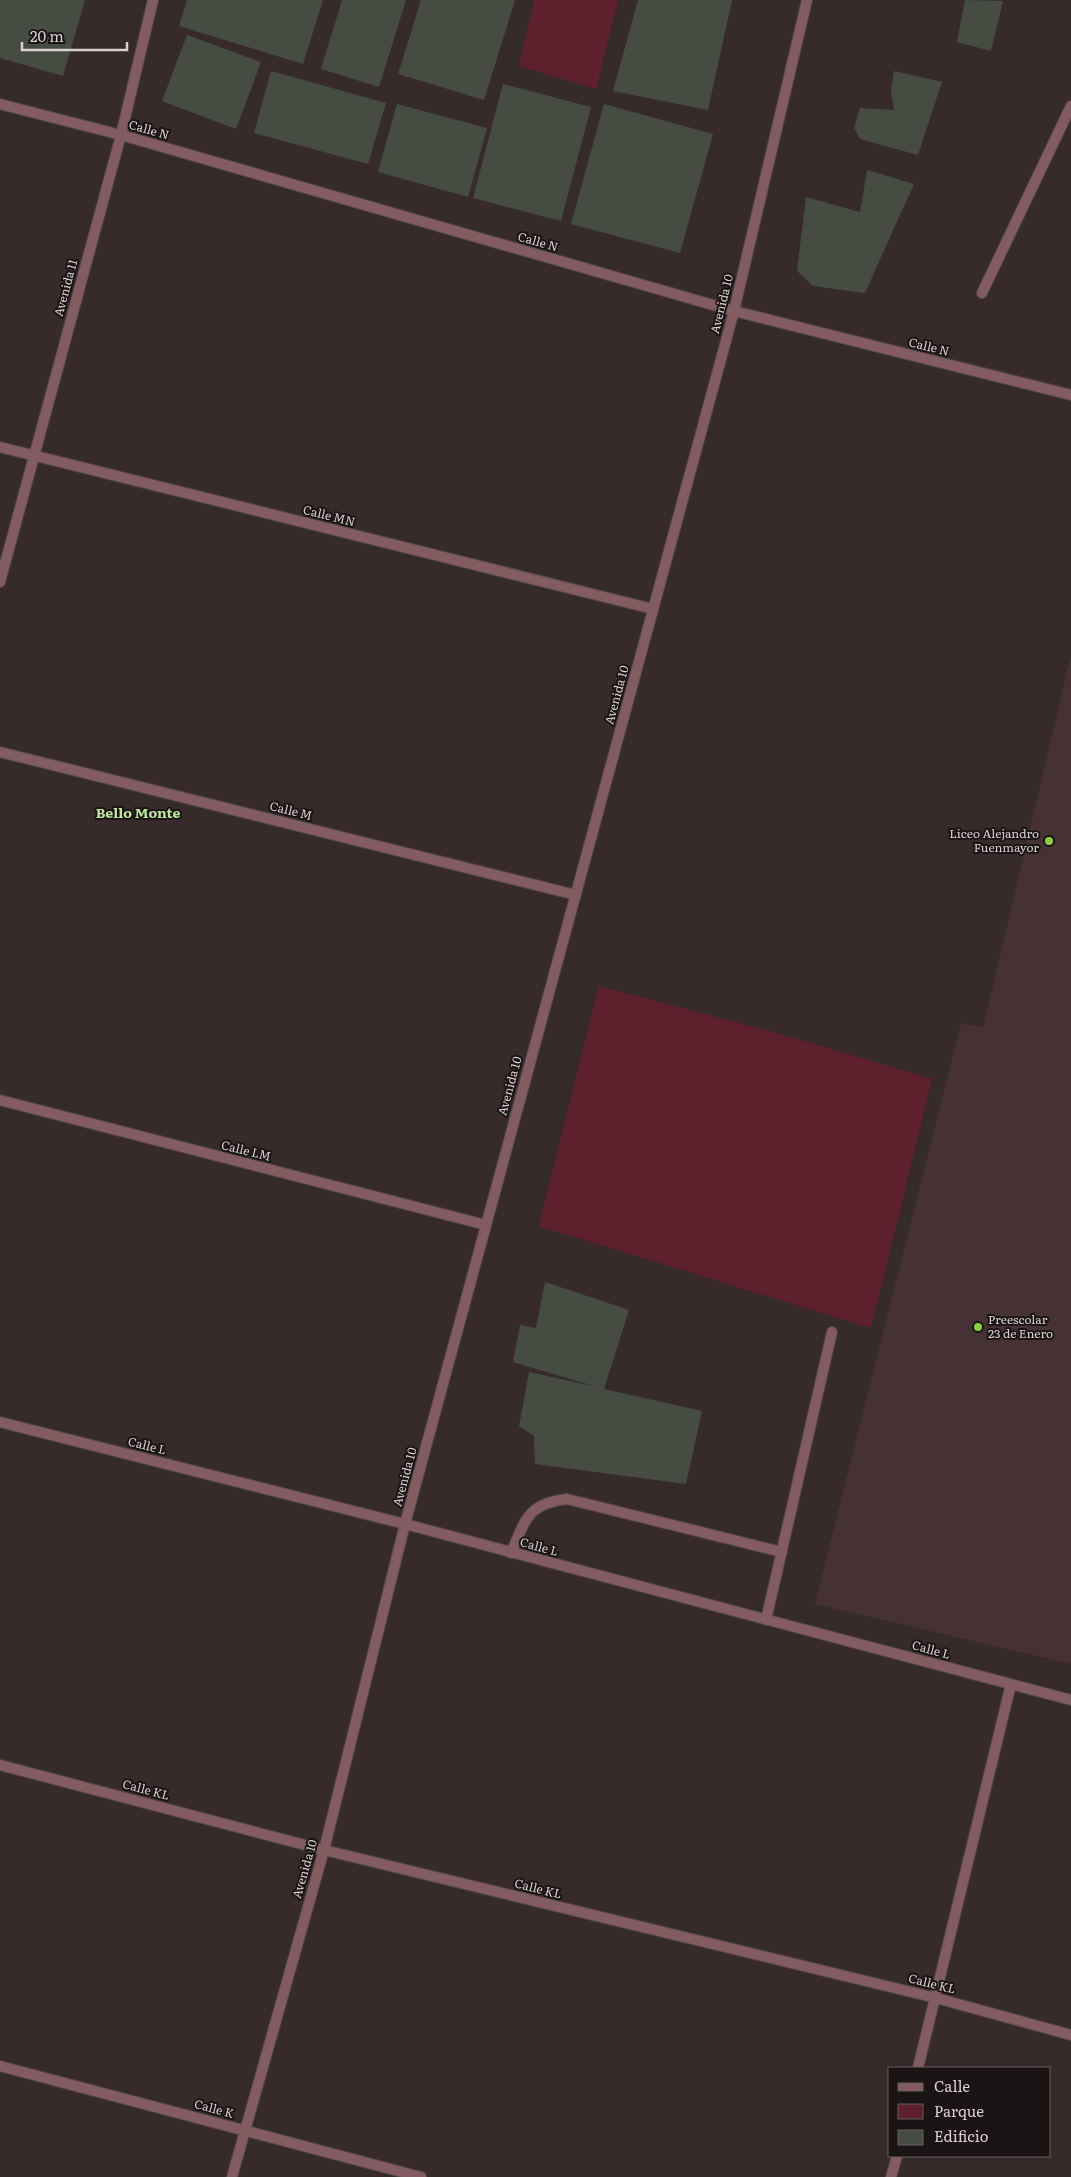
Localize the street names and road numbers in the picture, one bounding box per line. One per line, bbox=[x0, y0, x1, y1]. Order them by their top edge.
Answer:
street label: Calle N bbox=[127, 115, 172, 143]
street label: Calle N bbox=[516, 227, 561, 255]
street label: Avenida 11 bbox=[49, 257, 81, 318]
street label: Avenida 10 bbox=[705, 272, 737, 335]
street label: Calle N bbox=[907, 332, 951, 360]
street label: Calle MN bbox=[301, 500, 357, 530]
street label: Avenida 10 bbox=[599, 663, 633, 726]
street label: Calle M bbox=[268, 796, 314, 824]
street label: Avenida 10 bbox=[492, 1054, 526, 1117]
street label: Calle LM bbox=[219, 1135, 273, 1165]
street label: Calle L bbox=[126, 1432, 168, 1458]
street label: Avenida 10 bbox=[387, 1445, 421, 1508]
street label: Calle L bbox=[518, 1532, 560, 1560]
street label: Calle L bbox=[910, 1635, 952, 1663]
street label: Calle KL bbox=[121, 1774, 172, 1804]
street label: Avenida 10 bbox=[287, 1837, 321, 1900]
street label: Calle KL bbox=[513, 1873, 564, 1903]
street label: Calle KL bbox=[907, 1968, 958, 1998]
street label: Calle K bbox=[192, 2094, 236, 2122]

